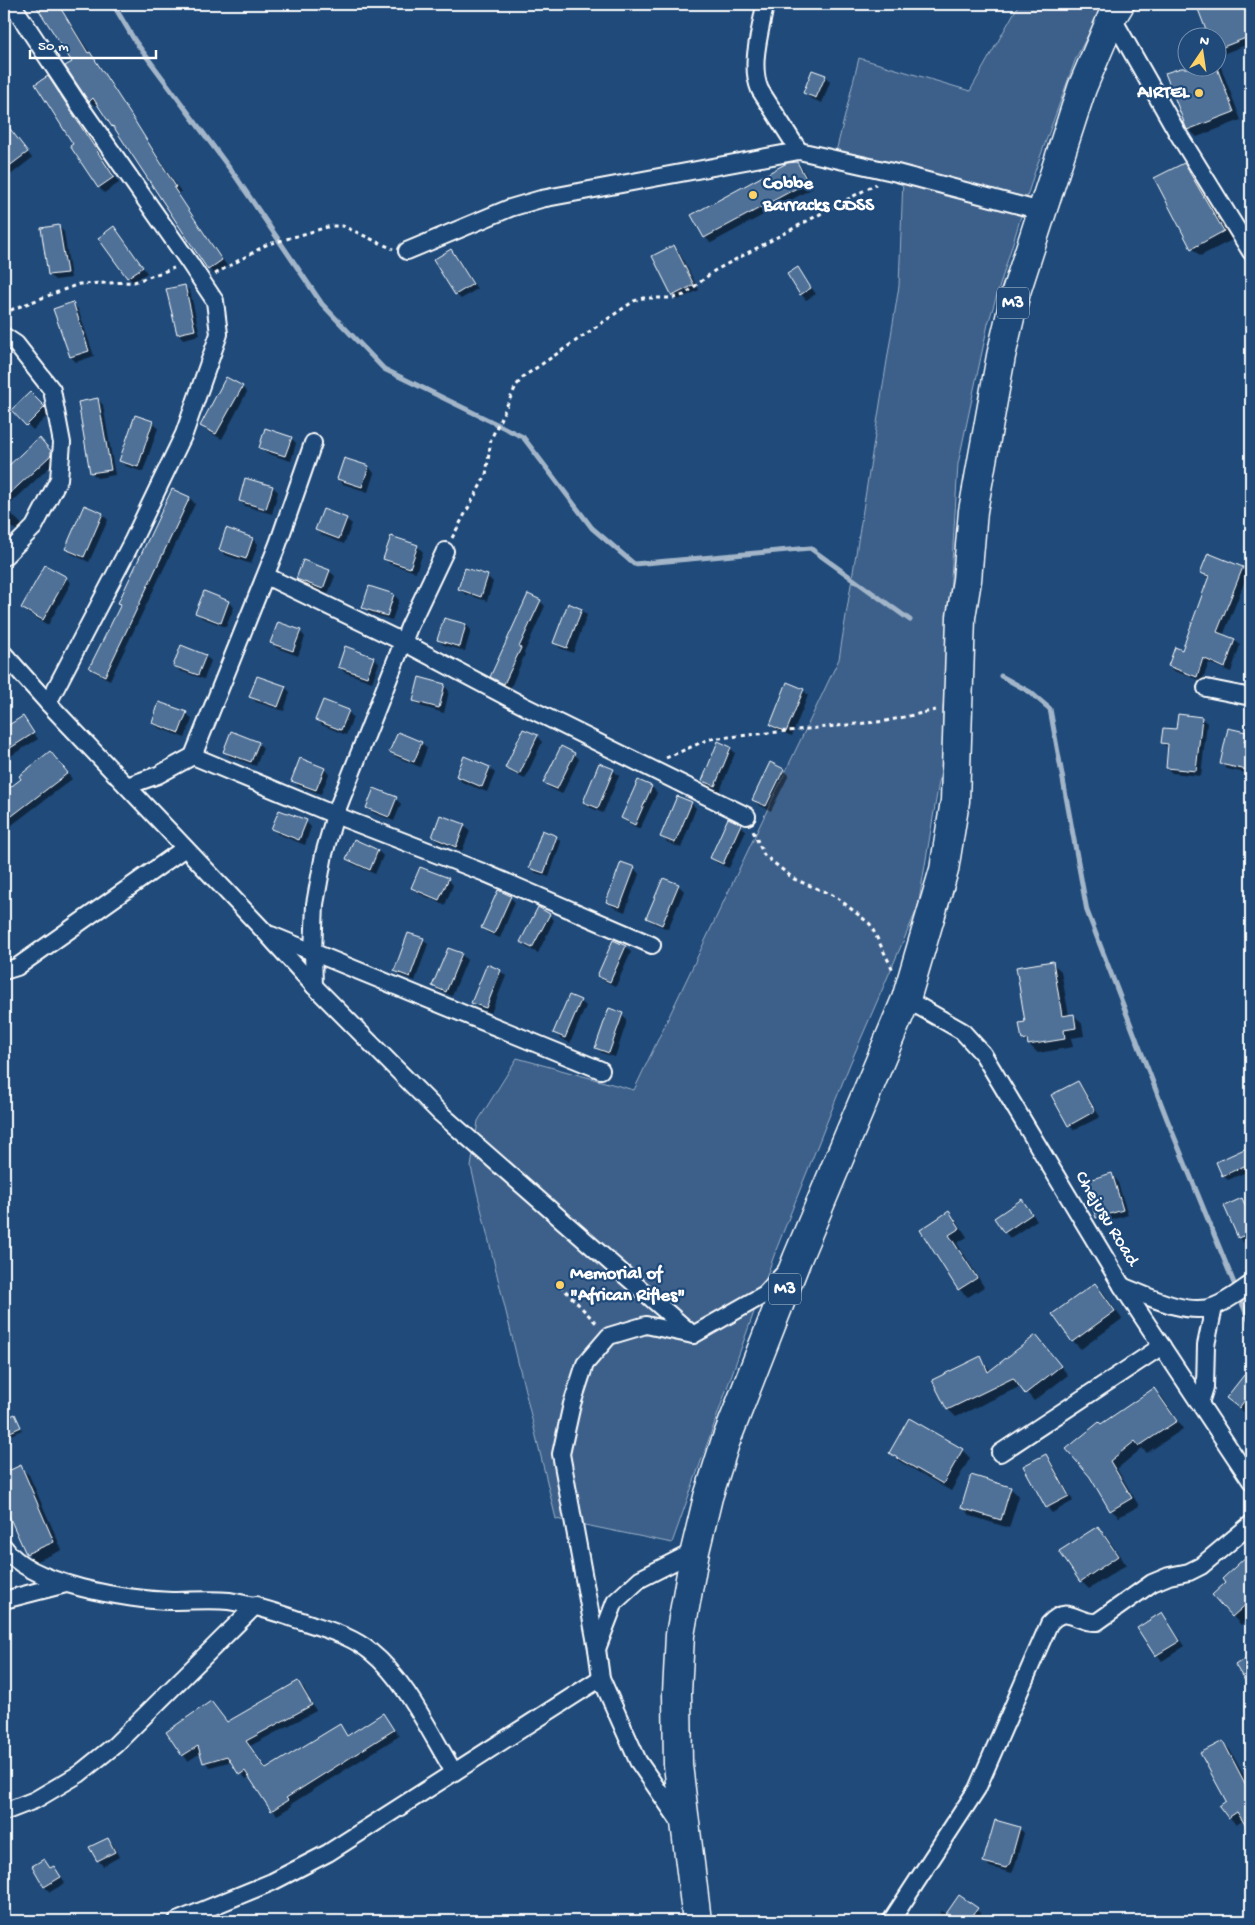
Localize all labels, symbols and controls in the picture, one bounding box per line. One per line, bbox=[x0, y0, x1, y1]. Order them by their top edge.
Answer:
scale bar bbox=[30, 28, 156, 60]
north arrow bbox=[1178, 28, 1228, 78]
text: N bbox=[1198, 32, 1211, 51]
text: 50 m bbox=[38, 38, 69, 56]
place label: AIRTEL bbox=[1136, 82, 1190, 105]
marker: AIRTEL bbox=[1193, 87, 1205, 99]
place label: Cobbe Barracks CDSS bbox=[762, 173, 875, 218]
marker: Cobbe Barracks CDSS bbox=[747, 189, 759, 201]
road number: M3 bbox=[997, 288, 1029, 318]
street label: Chejusu Road bbox=[1069, 1167, 1144, 1272]
place label: Memorial of "African Rifles" bbox=[570, 1263, 685, 1308]
road number: M3 bbox=[769, 1274, 801, 1305]
marker: Memorial of "African Rifles" bbox=[554, 1279, 566, 1291]

